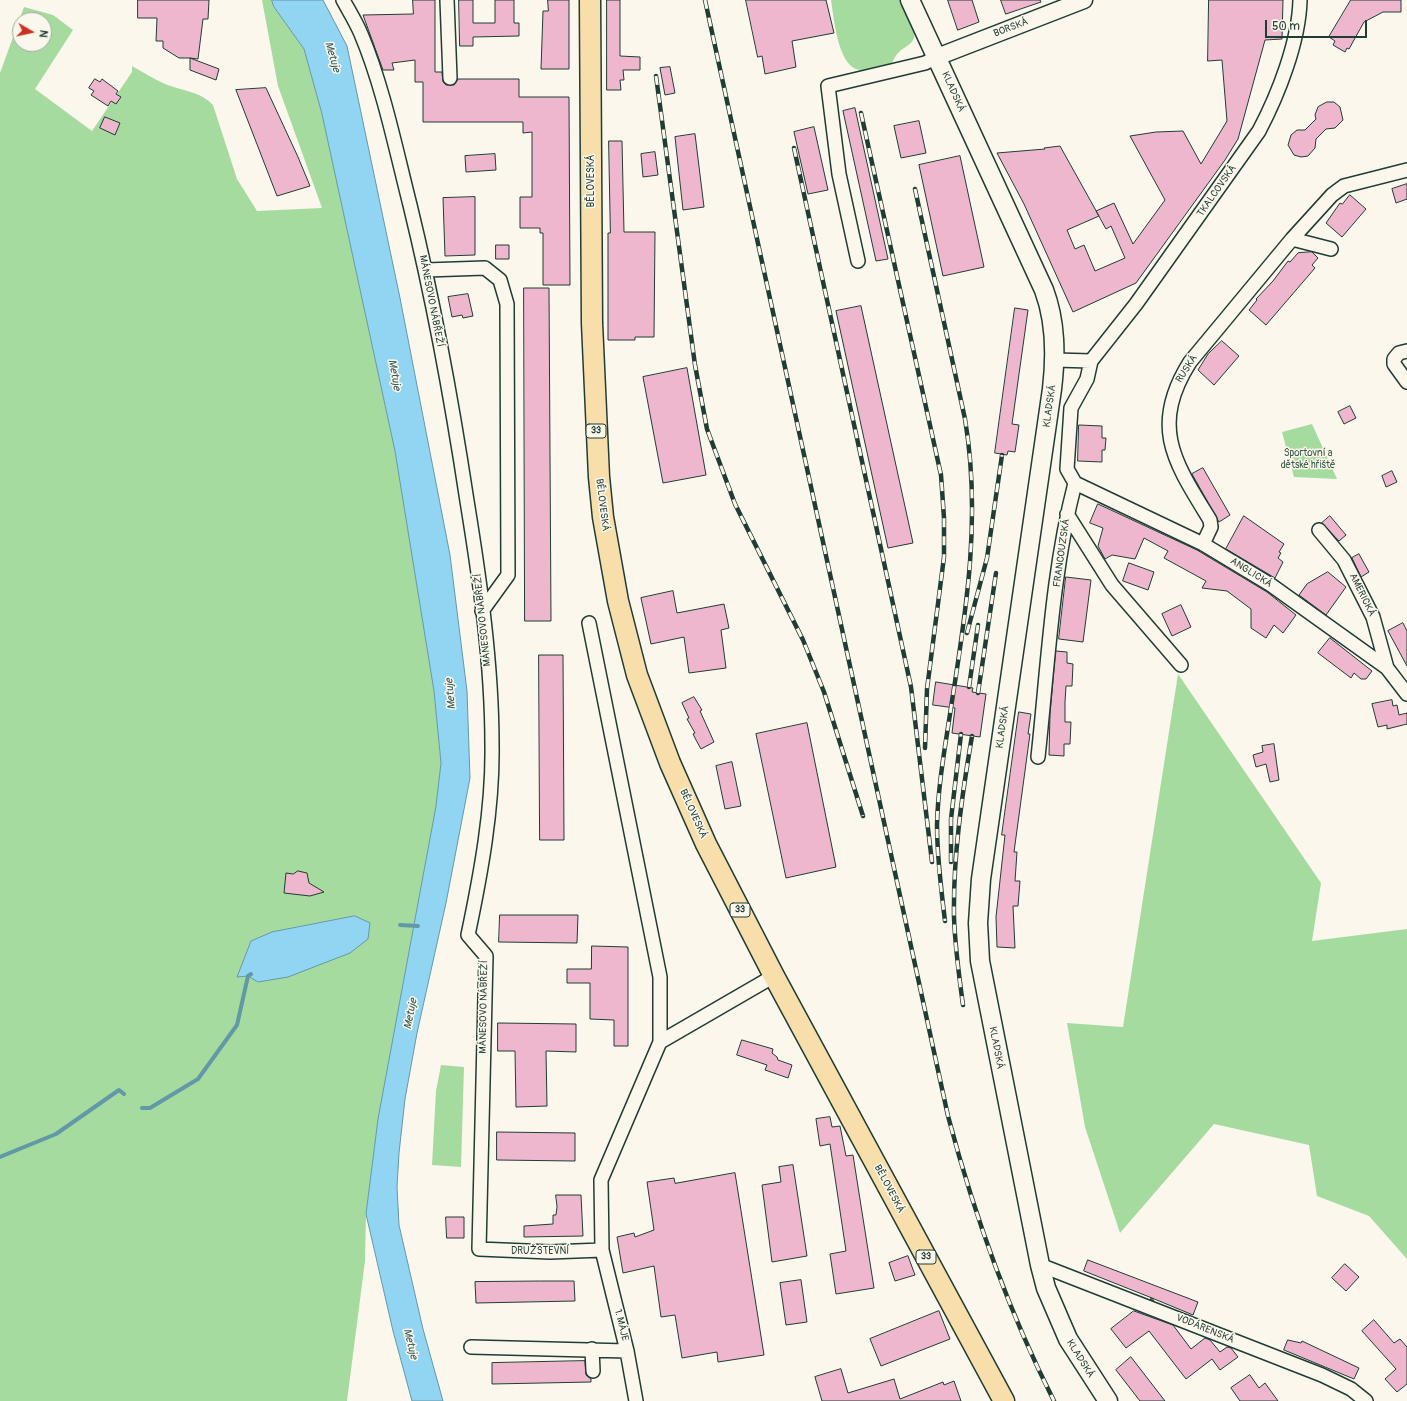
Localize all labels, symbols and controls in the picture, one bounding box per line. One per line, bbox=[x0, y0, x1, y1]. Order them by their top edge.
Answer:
north arrow bbox=[12, 12, 52, 52]
scale bar bbox=[1267, 12, 1369, 38]
street label: BORSKÁ bbox=[992, 16, 1030, 40]
text: 50 m bbox=[1272, 19, 1300, 34]
text: N bbox=[36, 29, 50, 38]
water label: Metuje bbox=[321, 40, 343, 74]
street label: KLADSKÁ bbox=[939, 70, 967, 114]
street label: BĚLOVESKÁ bbox=[585, 154, 597, 208]
street label: TKALCOVSKÁ bbox=[1195, 163, 1239, 219]
street label: MÁNESOVO NÁBŘEŽÍ bbox=[416, 254, 446, 348]
street label: RUSKÁ bbox=[1174, 353, 1200, 385]
water label: Metuje bbox=[385, 358, 403, 392]
street label: KLADSKÁ bbox=[1041, 384, 1059, 428]
road number: 33 bbox=[586, 424, 606, 438]
park label: Sportovní a dětské hřiště bbox=[1281, 447, 1335, 470]
street label: BĚLOVESKÁ bbox=[593, 478, 611, 532]
street label: FRANCOUZSKÁ bbox=[1051, 518, 1073, 588]
street label: ANGLICKÁ bbox=[1228, 555, 1274, 591]
street label: AMERICKÁ bbox=[1346, 572, 1378, 618]
street label: MÁNESOVO NÁBŘEŽÍ bbox=[472, 573, 494, 667]
water label: Metuje bbox=[443, 678, 459, 710]
street label: KLADSKÁ bbox=[994, 705, 1012, 749]
street label: BĚLOVESKÁ bbox=[677, 787, 709, 841]
road number: 33 bbox=[730, 903, 750, 917]
street label: MÁNESOVO NÁBŘEŽÍ bbox=[477, 960, 491, 1054]
water label: Metuje bbox=[402, 997, 420, 1031]
street label: KLADSKÁ bbox=[986, 1026, 1006, 1070]
street label: BĚLOVESKÁ bbox=[871, 1163, 907, 1215]
street label: DRUŽSTEVNÍ bbox=[511, 1245, 569, 1257]
road number: 33 bbox=[916, 1250, 936, 1264]
street label: 1. MÁJE bbox=[611, 1308, 631, 1342]
street label: VODÁRENSKÁ bbox=[1174, 1312, 1236, 1346]
water label: Metuje bbox=[400, 1327, 420, 1361]
street label: KLADSKÁ bbox=[1064, 1338, 1096, 1380]

